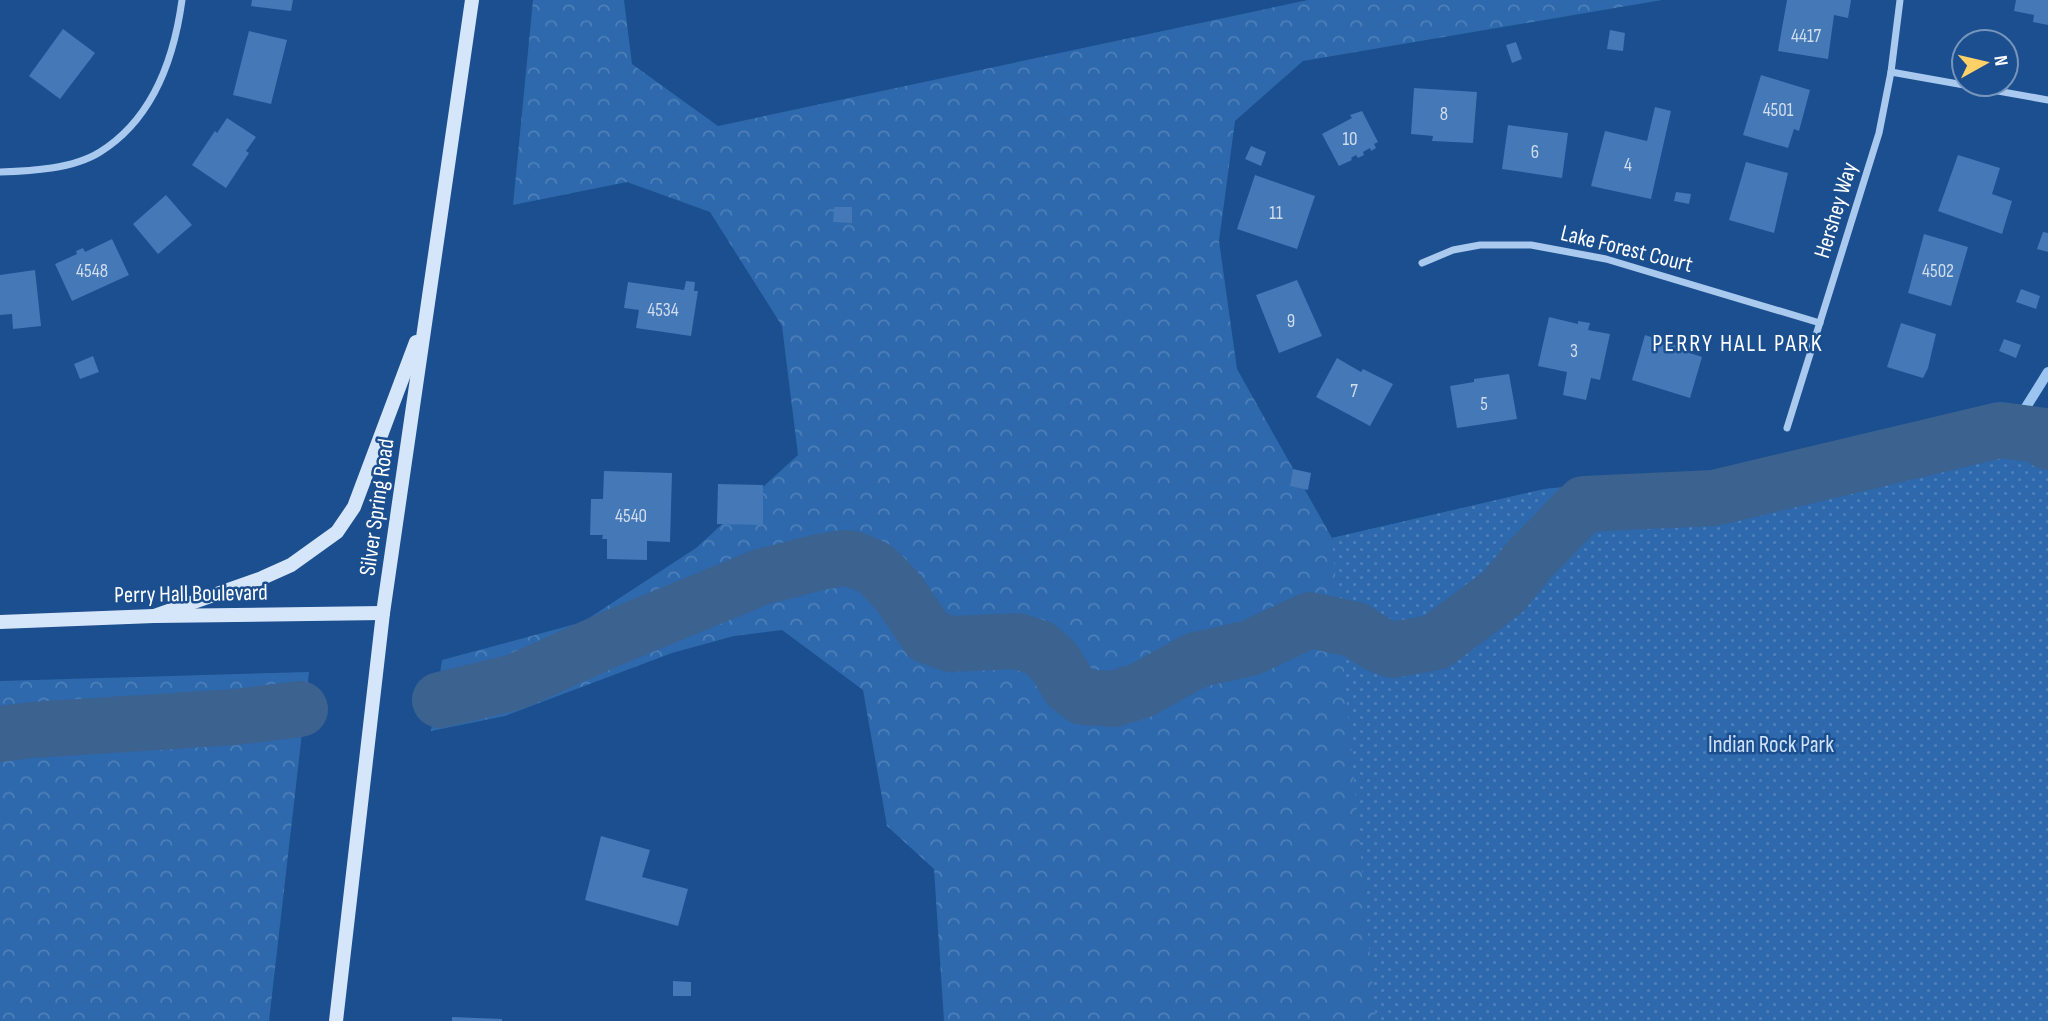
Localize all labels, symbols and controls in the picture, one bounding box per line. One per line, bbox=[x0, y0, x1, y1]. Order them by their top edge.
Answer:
house number: 4417 bbox=[1791, 25, 1822, 48]
north arrow bbox=[1950, 28, 2020, 98]
text: N bbox=[1988, 54, 2012, 67]
house number: 4501 bbox=[1763, 99, 1794, 122]
house number: 8 bbox=[1440, 103, 1448, 126]
house number: 10 bbox=[1342, 128, 1358, 151]
house number: 6 bbox=[1531, 141, 1539, 164]
house number: 4 bbox=[1624, 154, 1632, 177]
street label: Hershey Way bbox=[1808, 159, 1864, 262]
house number: 11 bbox=[1269, 202, 1283, 225]
street label: Lake Forest Court bbox=[1558, 219, 1696, 279]
house number: 4548 bbox=[76, 260, 108, 283]
house number: 4502 bbox=[1922, 260, 1954, 283]
house number: 4534 bbox=[647, 299, 679, 322]
house number: 9 bbox=[1287, 310, 1295, 333]
district label: PERRY HALL PARK bbox=[1652, 329, 1824, 358]
house number: 3 bbox=[1570, 340, 1578, 363]
house number: 7 bbox=[1350, 380, 1358, 403]
house number: 5 bbox=[1480, 393, 1488, 416]
street label: Silver Spring Road bbox=[354, 437, 400, 577]
house number: 4540 bbox=[615, 505, 647, 528]
street label: Perry Hall Boulevard bbox=[114, 579, 268, 609]
park label: Indian Rock Park bbox=[1708, 731, 1834, 759]

